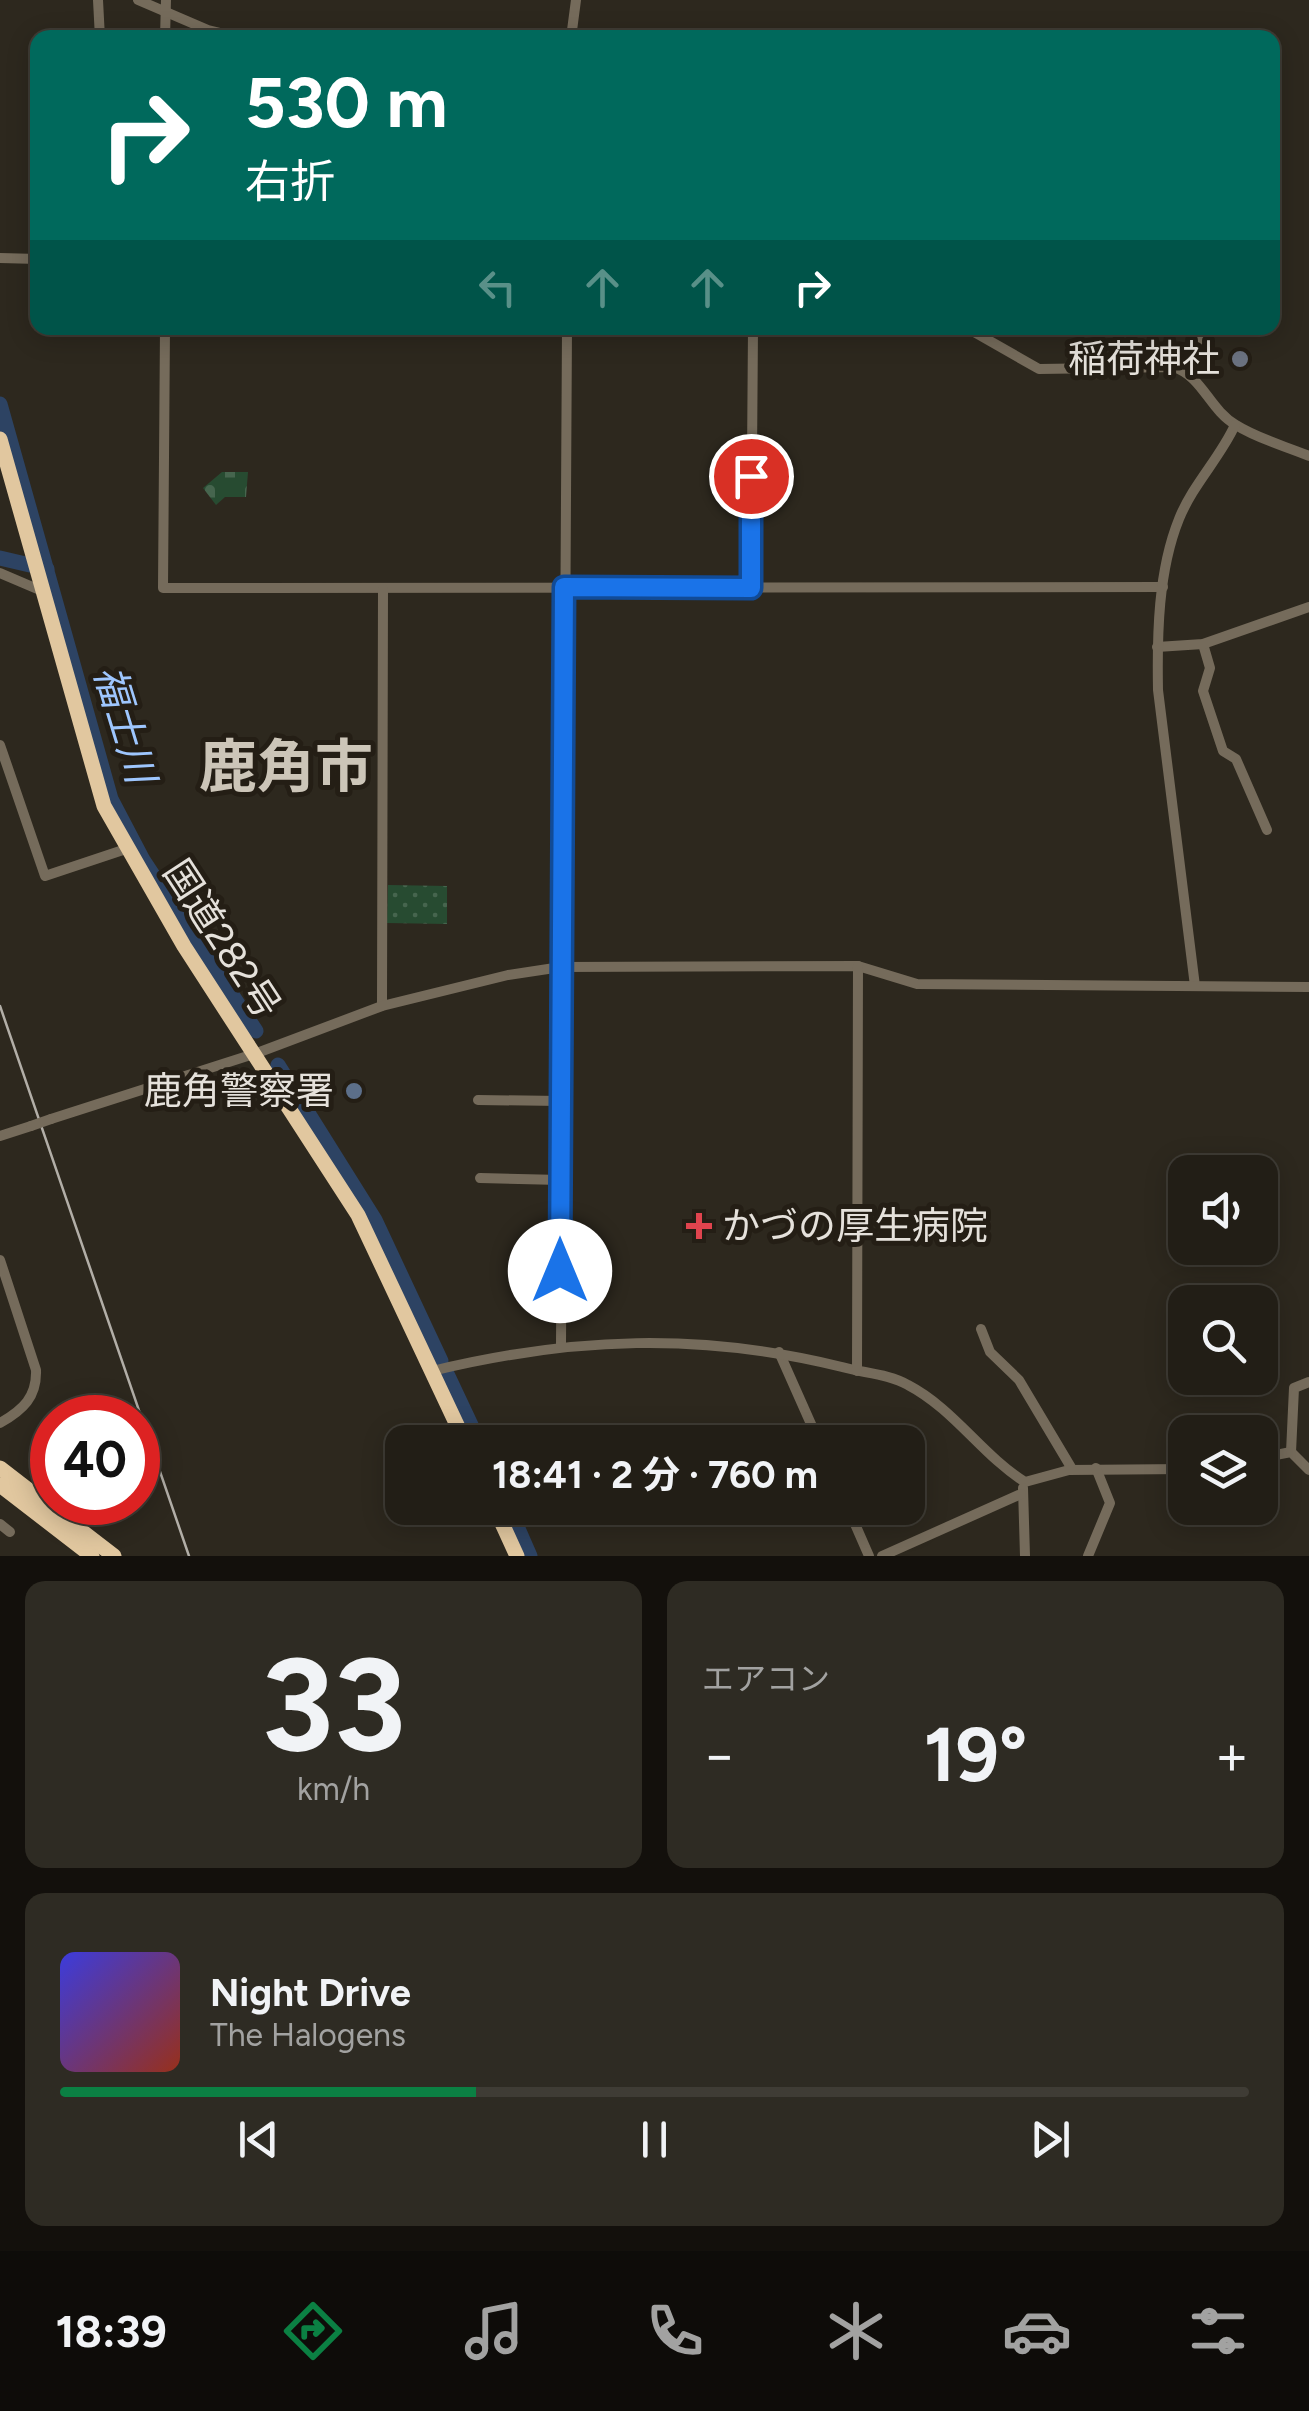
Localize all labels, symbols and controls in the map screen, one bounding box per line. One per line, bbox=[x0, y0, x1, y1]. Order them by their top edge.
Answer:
text: 530 m bbox=[245, 60, 448, 145]
icon: right bbox=[80, 70, 210, 200]
text: 右折 bbox=[245, 154, 335, 208]
icon: left bbox=[470, 260, 525, 315]
icon: ahead bbox=[575, 260, 630, 315]
icon: ahead bbox=[680, 260, 735, 315]
icon: right bbox=[785, 260, 840, 315]
place label: 稲荷神社 bbox=[1068, 336, 1220, 382]
marker: 稲荷神社 bbox=[1229, 348, 1251, 370]
pin bbox=[709, 434, 794, 519]
icon: arrive bbox=[724, 449, 779, 504]
water label: 福士川 bbox=[85, 660, 167, 792]
district label: 鹿角市 bbox=[199, 732, 373, 802]
street label: 国道282号 bbox=[154, 851, 290, 1027]
place label: 鹿角警察署 bbox=[144, 1068, 334, 1114]
marker: 鹿角警察署 bbox=[343, 1080, 365, 1102]
map controls bbox=[1168, 1155, 1278, 1525]
button: sound bbox=[1168, 1155, 1278, 1265]
place label: かづの厚生病院 bbox=[722, 1203, 988, 1249]
marker: かづの厚生病院 bbox=[686, 1213, 712, 1239]
position arrow bbox=[508, 1219, 612, 1323]
button: search bbox=[1168, 1285, 1278, 1395]
speed limit sign: 40 bbox=[30, 1395, 160, 1525]
button: layers bbox=[1168, 1415, 1278, 1525]
text: 18:41 · 2 分 · 760 m bbox=[492, 1452, 818, 1498]
text: 33 bbox=[261, 1627, 406, 1783]
text: エアコン bbox=[702, 1660, 830, 1698]
text: 19° bbox=[924, 1710, 1027, 1800]
text: − bbox=[702, 1722, 736, 1788]
text: + bbox=[1215, 1722, 1249, 1788]
text: km/h bbox=[297, 1770, 370, 1808]
text: Night Drive bbox=[210, 1970, 411, 2016]
text: The Halogens bbox=[210, 2016, 406, 2054]
icon: previous bbox=[231, 2112, 286, 2167]
icon: pause bbox=[627, 2112, 682, 2167]
icon: next bbox=[1023, 2112, 1078, 2167]
icon: directions bbox=[278, 2296, 348, 2366]
icon: music bbox=[459, 2296, 529, 2366]
icon: phone bbox=[640, 2296, 710, 2366]
icon: climate bbox=[821, 2296, 891, 2366]
icon: car bbox=[1002, 2296, 1072, 2366]
icon: filters bbox=[1183, 2296, 1253, 2366]
text: 18:39 bbox=[56, 2304, 167, 2358]

